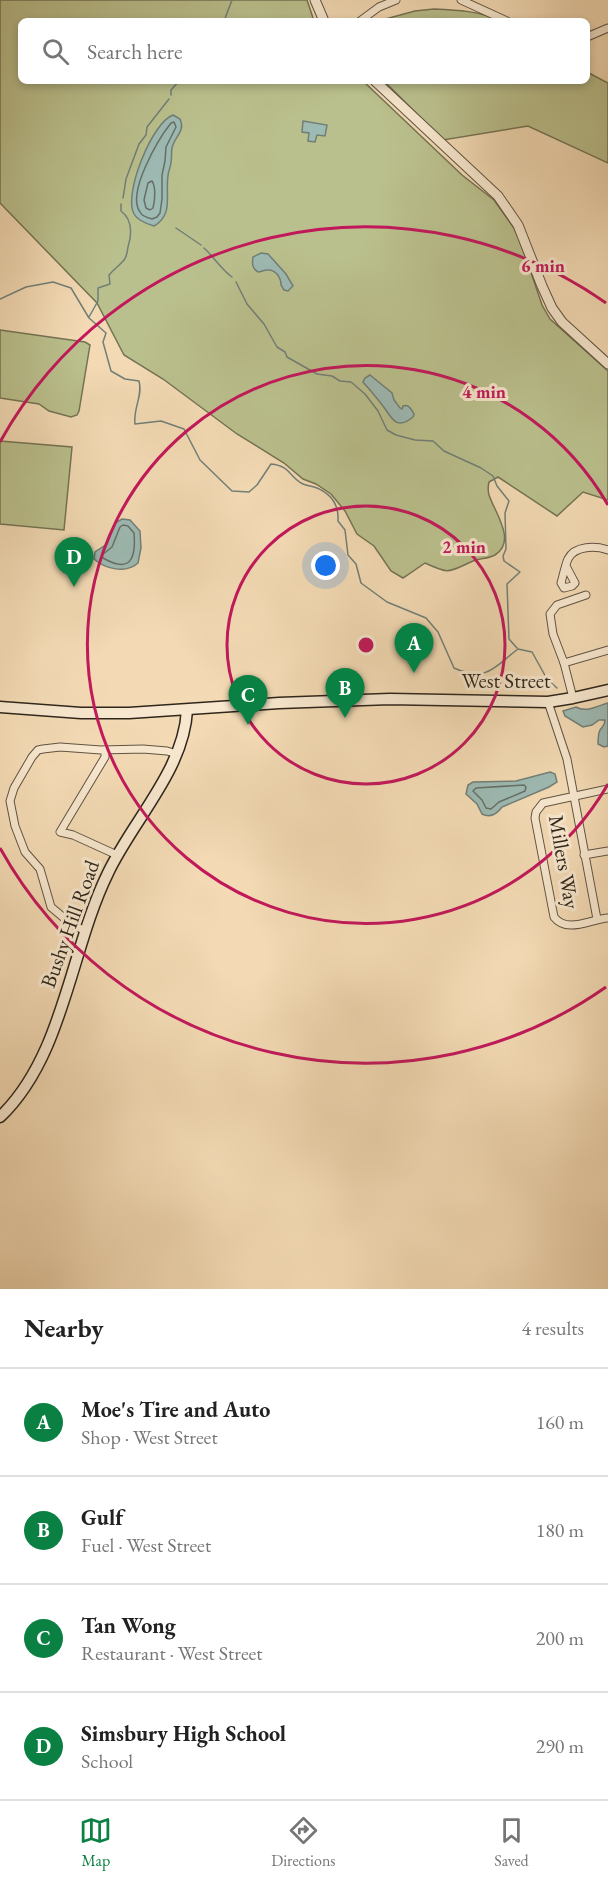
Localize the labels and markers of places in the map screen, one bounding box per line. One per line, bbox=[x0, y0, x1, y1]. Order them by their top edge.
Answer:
pin: D bbox=[54, 538, 94, 587]
pin: A bbox=[394, 624, 434, 673]
centre of rings bbox=[356, 635, 376, 655]
pin: B bbox=[326, 668, 364, 718]
pin: C bbox=[228, 676, 268, 725]

